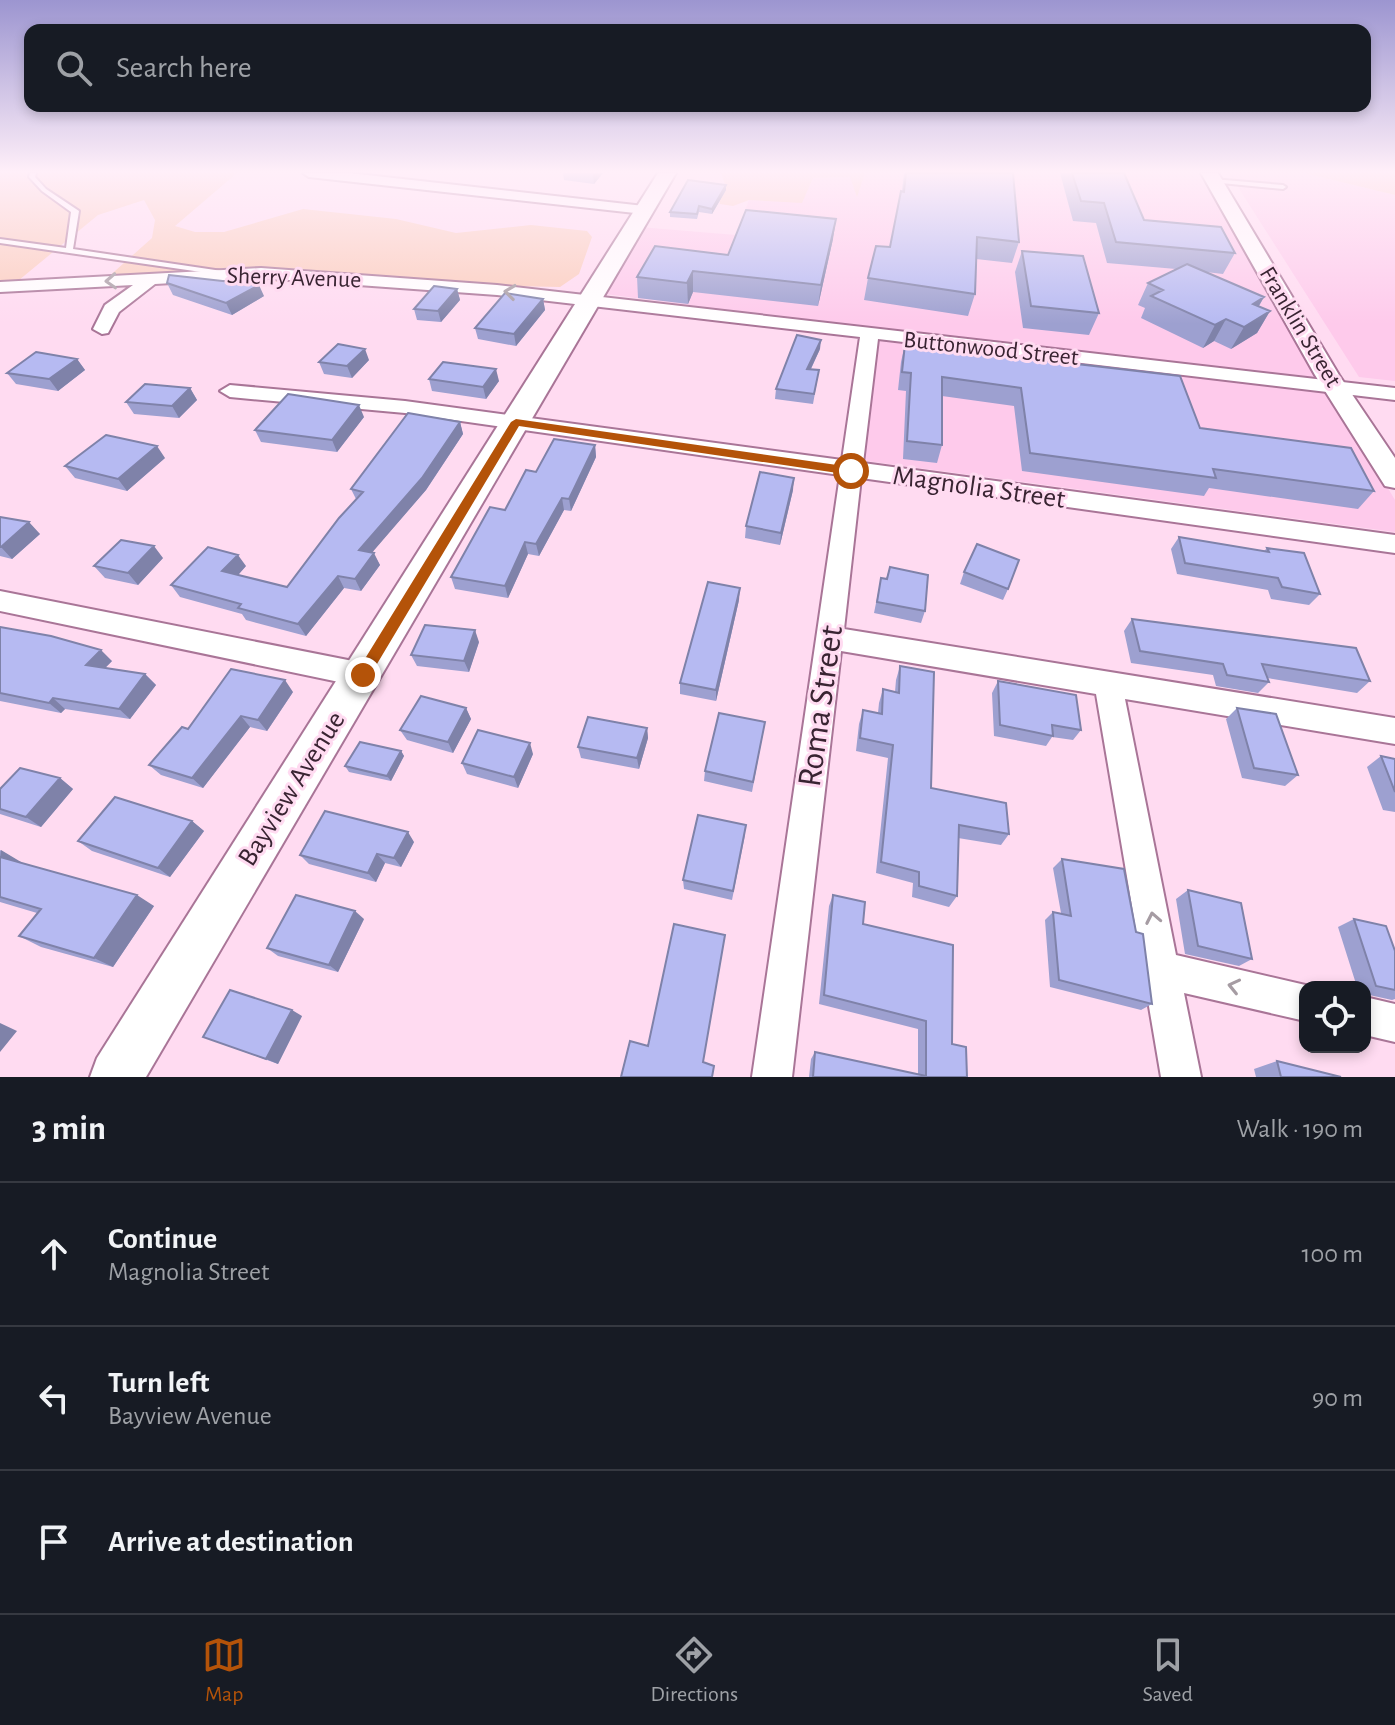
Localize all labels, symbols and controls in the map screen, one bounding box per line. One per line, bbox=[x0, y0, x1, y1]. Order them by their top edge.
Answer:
search box bbox=[24, 24, 1371, 112]
icon: search bbox=[52, 46, 96, 90]
text: Search here bbox=[116, 53, 252, 83]
street label: Franklin Street bbox=[1255, 263, 1345, 392]
street label: Sherry Avenue bbox=[226, 264, 362, 292]
one-way arrow bbox=[104, 272, 117, 289]
one-way arrow bbox=[503, 284, 517, 301]
street label: Buttonwood Street bbox=[902, 328, 1080, 370]
route start bbox=[833, 453, 869, 489]
street label: Magnolia Street bbox=[891, 462, 1067, 514]
street label: Roma Street bbox=[793, 623, 849, 789]
route end bbox=[345, 657, 381, 693]
street label: Bayview Avenue bbox=[233, 707, 351, 871]
one-way arrow bbox=[1145, 911, 1162, 924]
one-way arrow bbox=[1228, 978, 1241, 995]
map controls bbox=[1299, 981, 1371, 1053]
button: locate bbox=[1299, 981, 1371, 1053]
text: 3 min bbox=[32, 1112, 106, 1146]
text: Walk · 190 m bbox=[1236, 1116, 1363, 1142]
text: Continue bbox=[108, 1224, 217, 1254]
icon: ahead bbox=[32, 1232, 76, 1276]
text: 100 m bbox=[1302, 1241, 1363, 1267]
text: Magnolia Street bbox=[108, 1259, 269, 1285]
text: Turn left bbox=[108, 1368, 209, 1398]
icon: left bbox=[32, 1376, 76, 1420]
text: 90 m bbox=[1312, 1385, 1363, 1411]
text: Bayview Avenue bbox=[108, 1403, 272, 1429]
icon: arrive bbox=[32, 1520, 76, 1564]
text: Arrive at destination bbox=[108, 1527, 354, 1557]
tab: Map bbox=[202, 1633, 246, 1707]
tab: Directions bbox=[650, 1633, 738, 1707]
tab: Saved bbox=[1142, 1633, 1193, 1707]

